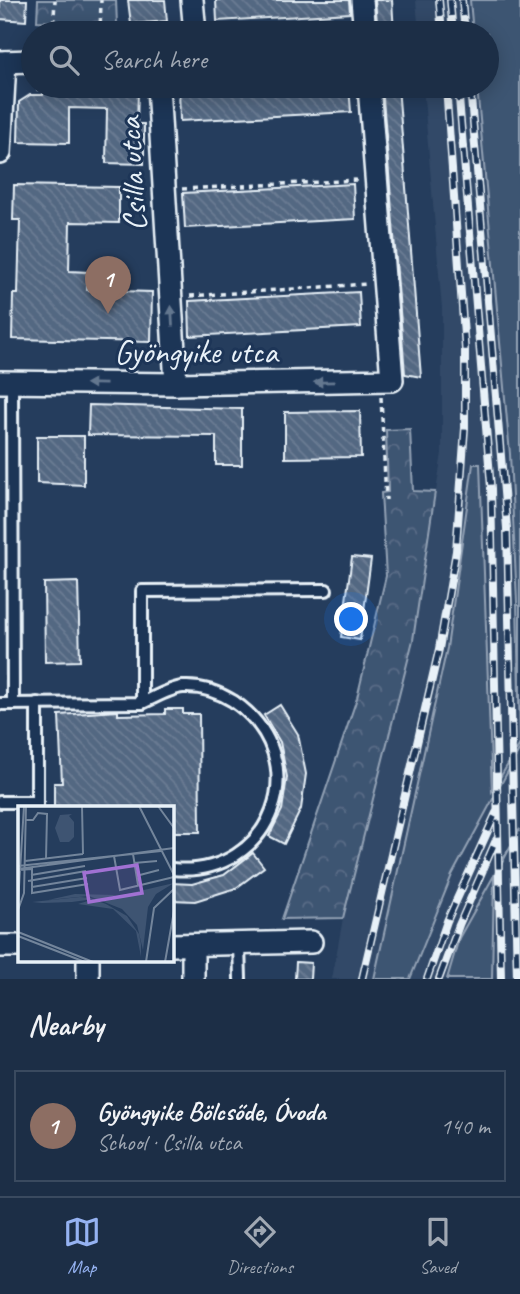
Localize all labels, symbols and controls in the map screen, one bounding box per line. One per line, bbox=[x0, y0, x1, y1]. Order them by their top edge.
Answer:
search box bbox=[21, 21, 499, 98]
icon: search bbox=[45, 41, 83, 79]
text: Search here bbox=[101, 43, 207, 76]
street label: Csilla utca bbox=[108, 113, 156, 232]
pin: 1 bbox=[85, 256, 131, 314]
one-way arrow bbox=[166, 305, 177, 327]
street label: Gyöngyike utca bbox=[114, 331, 280, 373]
one-way arrow bbox=[312, 376, 334, 388]
one-way arrow bbox=[85, 378, 107, 389]
your location bbox=[334, 602, 368, 636]
inset map bbox=[18, 806, 173, 962]
text: Nearby bbox=[28, 1006, 104, 1044]
text: Gyöngyike Bölcsőde, Óvoda bbox=[97, 1095, 326, 1128]
text: 1 bbox=[48, 1112, 58, 1141]
text: 140 m bbox=[441, 1112, 490, 1141]
text: School · Csilla utca bbox=[97, 1128, 241, 1157]
tab: Map bbox=[63, 1213, 101, 1279]
tab: Directions bbox=[227, 1213, 293, 1279]
tab: Saved bbox=[419, 1213, 457, 1279]

